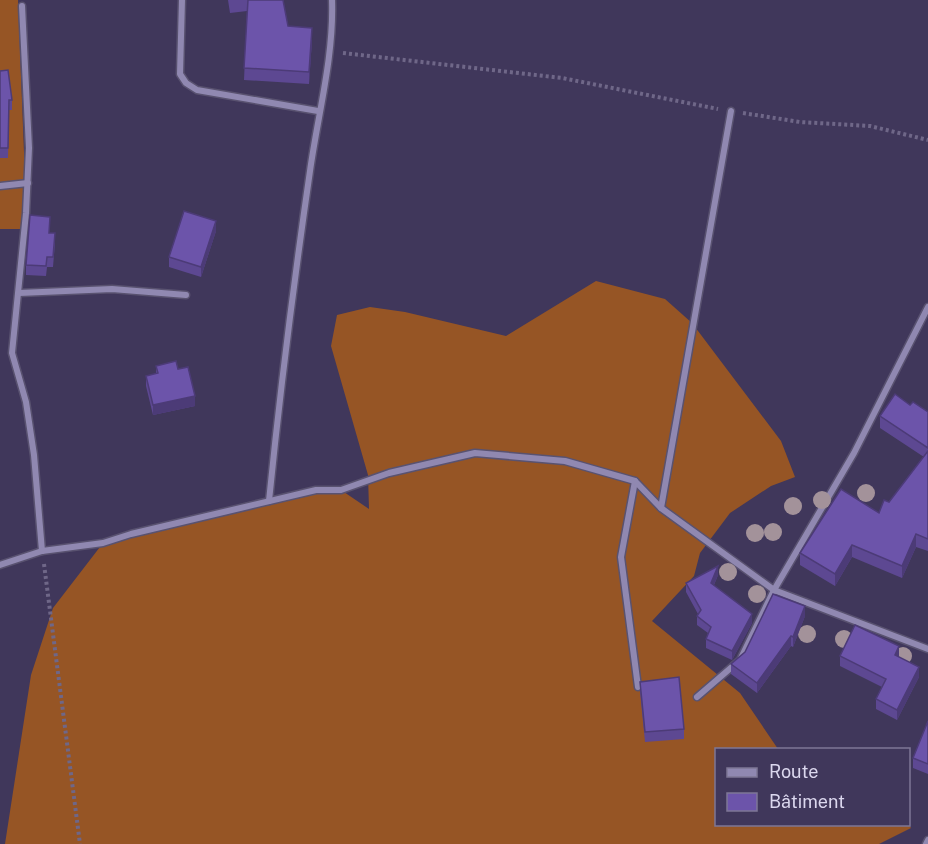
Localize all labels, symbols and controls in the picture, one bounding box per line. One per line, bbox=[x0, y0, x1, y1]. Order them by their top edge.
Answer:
legend bbox=[715, 748, 910, 826]
text: Route bbox=[769, 761, 818, 782]
text: Bâtiment bbox=[769, 791, 845, 812]

